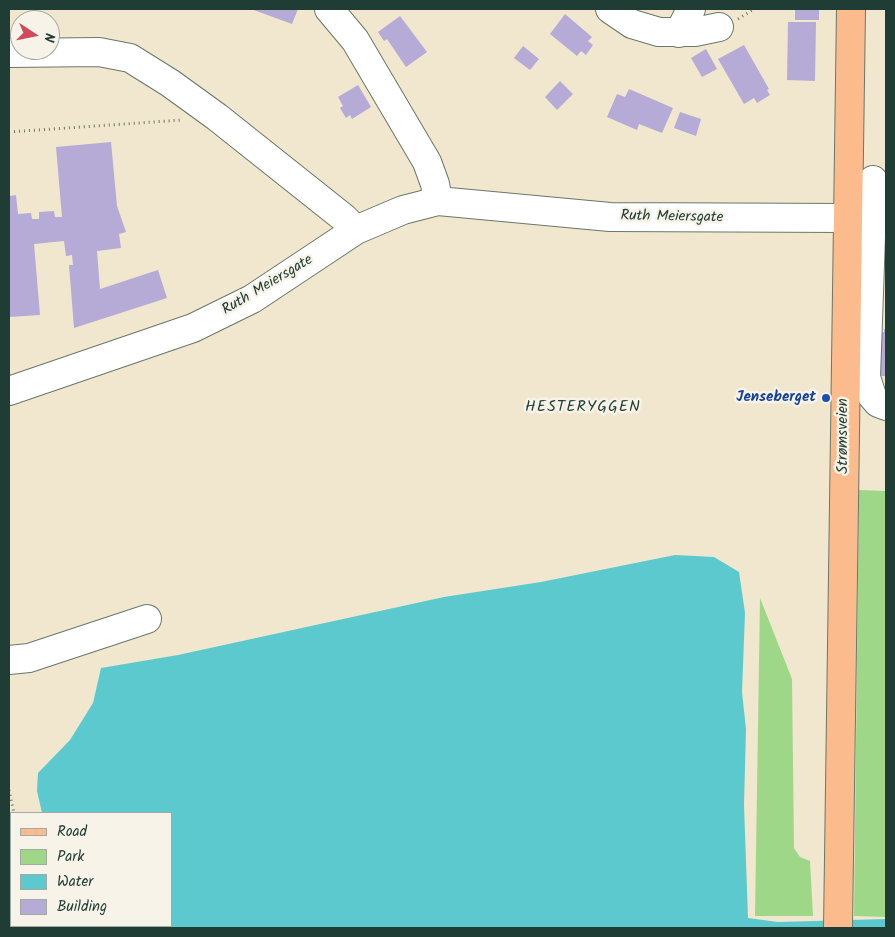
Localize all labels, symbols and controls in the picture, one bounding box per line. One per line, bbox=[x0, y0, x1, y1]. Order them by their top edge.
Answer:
north arrow bbox=[10, 10, 60, 60]
text: N bbox=[37, 31, 60, 44]
street label: Ruth Meiersgate bbox=[620, 208, 724, 228]
street label: Ruth Meiersgate bbox=[219, 252, 317, 320]
place label: Jenseberget bbox=[736, 389, 816, 407]
marker: Jenseberget bbox=[820, 392, 832, 404]
district label: HESTERYGGEN bbox=[524, 398, 642, 418]
street label: Strømsveien bbox=[835, 398, 853, 474]
legend bbox=[10, 812, 172, 927]
text: Road bbox=[57, 820, 87, 844]
text: Park bbox=[57, 845, 84, 869]
text: Water bbox=[57, 870, 93, 894]
text: Building bbox=[57, 895, 107, 919]

